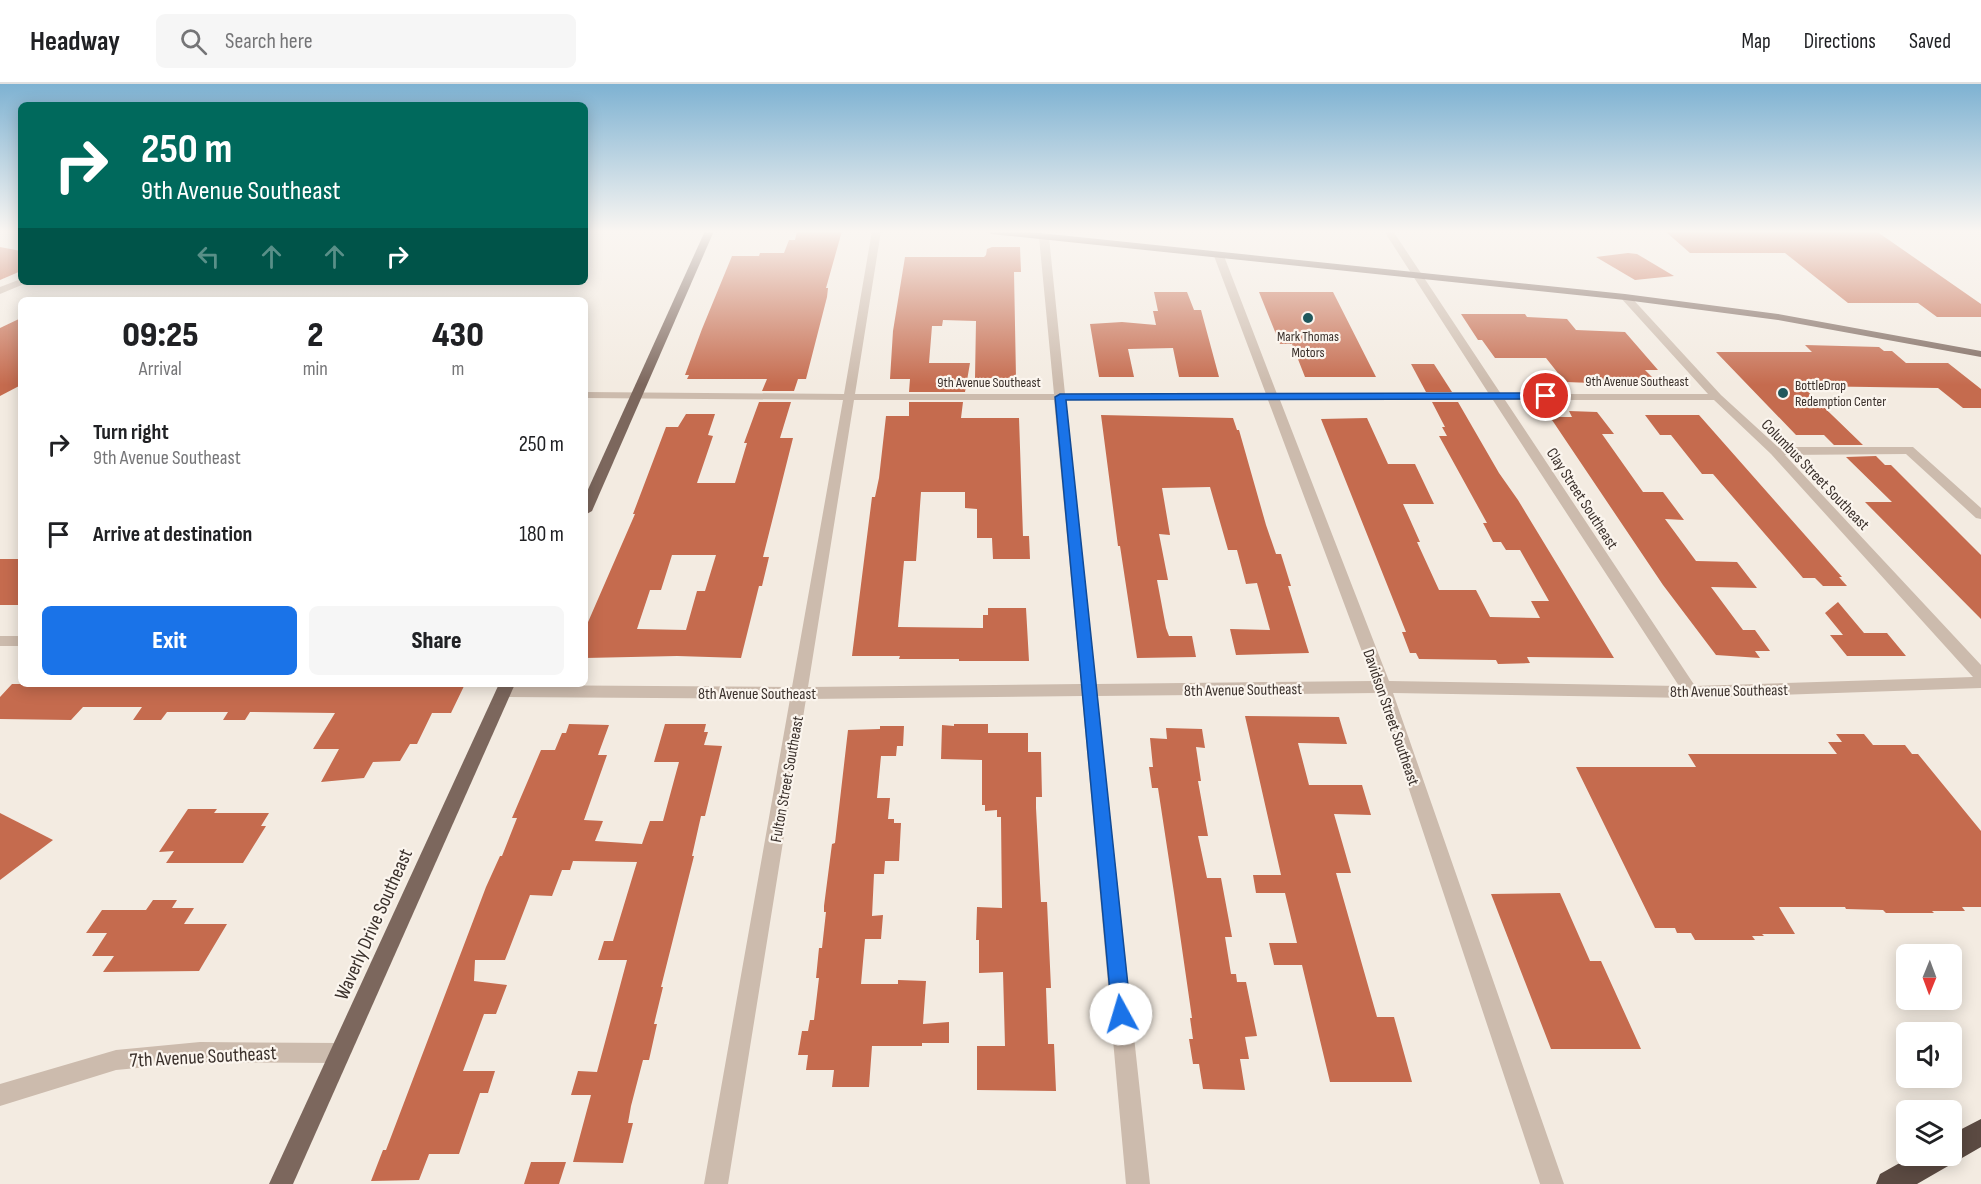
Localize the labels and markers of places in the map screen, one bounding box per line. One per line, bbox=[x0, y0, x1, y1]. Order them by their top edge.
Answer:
marker: Mark Thomas Motors bbox=[1301, 311, 1315, 325]
place label: Mark Thomas Motors bbox=[1277, 328, 1339, 361]
pin bbox=[1520, 370, 1571, 421]
place label: BottleDrop Redemption Center bbox=[1795, 377, 1886, 410]
marker: BottleDrop Redemption Center bbox=[1776, 386, 1790, 400]

